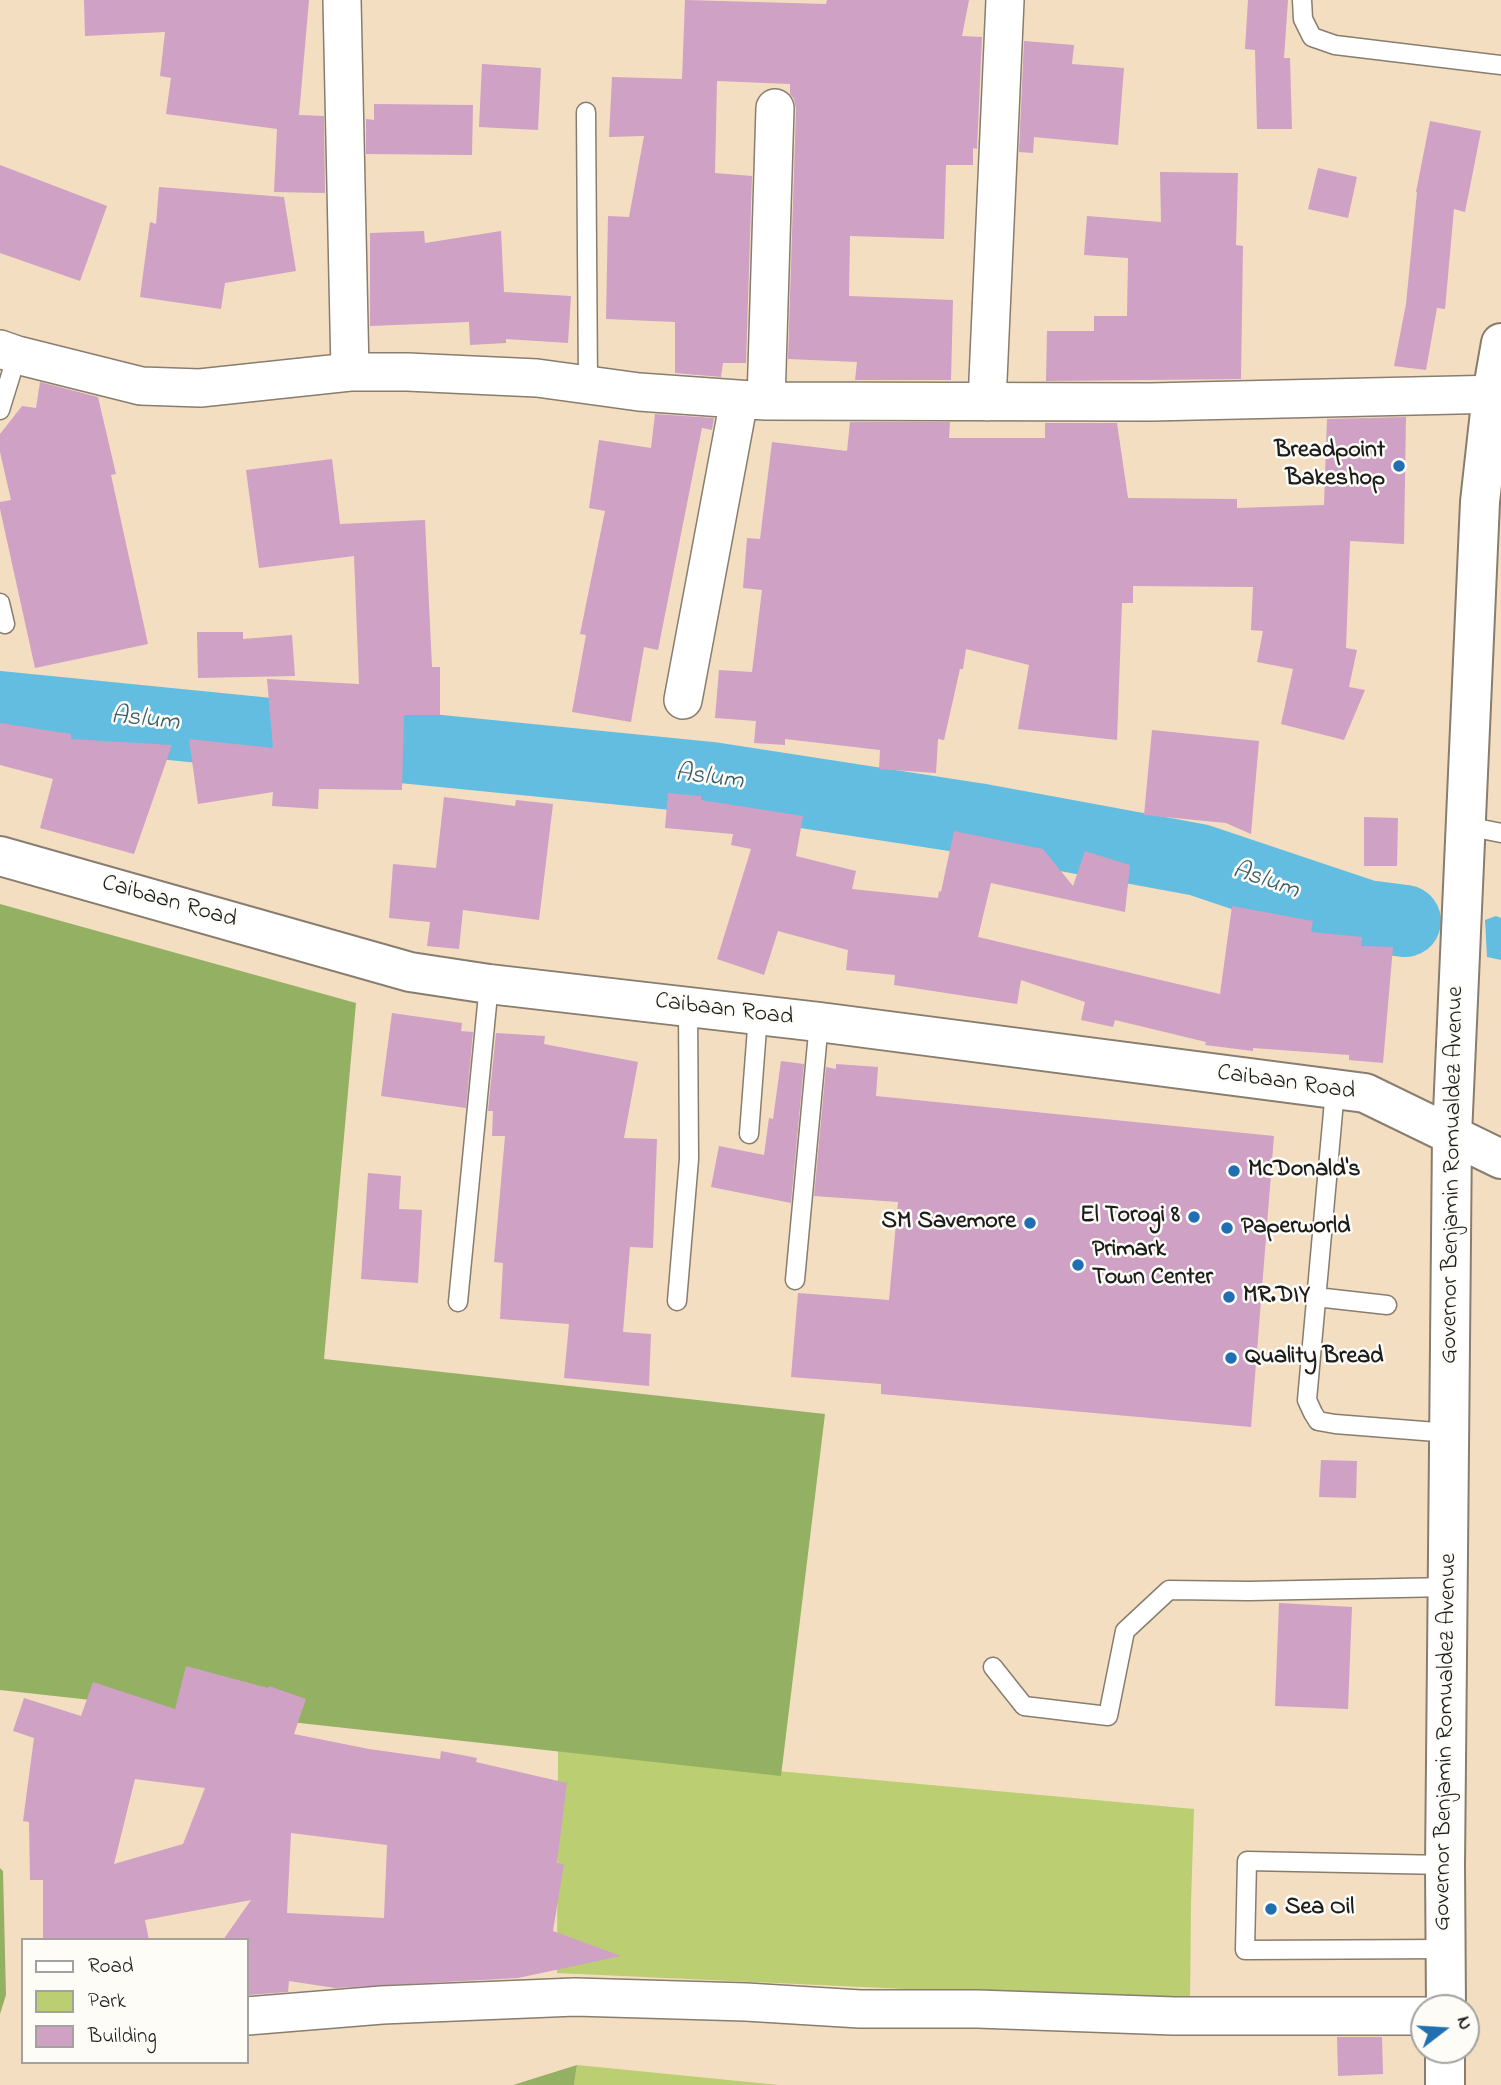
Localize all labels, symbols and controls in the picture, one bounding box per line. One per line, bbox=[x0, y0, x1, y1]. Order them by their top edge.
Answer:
place label: Breadpoint Bakeshop bbox=[1274, 438, 1385, 494]
marker: Breadpoint Bakeshop bbox=[1391, 458, 1407, 474]
water label: Aslum bbox=[109, 702, 181, 740]
water label: Aslum bbox=[673, 759, 745, 799]
water label: Aslum bbox=[1227, 856, 1303, 908]
street label: Caibaan Road bbox=[98, 870, 240, 936]
street label: Governor Benjamin Romualdez Avenue bbox=[1436, 986, 1472, 1364]
street label: Caibaan Road bbox=[653, 988, 795, 1034]
street label: Caibaan Road bbox=[1215, 1060, 1357, 1108]
place label: McDonald's bbox=[1248, 1157, 1360, 1185]
marker: McDonald's bbox=[1226, 1163, 1242, 1179]
place label: El Torogi 8 bbox=[1080, 1203, 1180, 1231]
place label: SM Savemore bbox=[882, 1209, 1016, 1237]
marker: El Torogi 8 bbox=[1186, 1209, 1202, 1225]
place label: Paperworld bbox=[1241, 1214, 1351, 1242]
marker: SM Savemore bbox=[1022, 1215, 1038, 1231]
marker: Paperworld bbox=[1219, 1220, 1235, 1236]
place label: Primark Town Center bbox=[1092, 1237, 1213, 1293]
marker: Primark Town Center bbox=[1070, 1257, 1086, 1273]
place label: MR.DIY bbox=[1243, 1283, 1310, 1311]
marker: MR.DIY bbox=[1221, 1289, 1237, 1305]
place label: Quality Bread bbox=[1245, 1344, 1384, 1372]
marker: Quality Bread bbox=[1223, 1350, 1239, 1366]
street label: Governor Benjamin Romualdez Avenue bbox=[1429, 1553, 1465, 1931]
place label: Sea Oil bbox=[1285, 1895, 1354, 1923]
marker: Sea Oil bbox=[1263, 1901, 1279, 1917]
legend bbox=[21, 1938, 248, 2064]
text: Road bbox=[88, 1952, 134, 1982]
text: Park bbox=[88, 1987, 126, 2017]
north arrow bbox=[1410, 1994, 1480, 2064]
text: N bbox=[1449, 2013, 1478, 2033]
text: Building bbox=[88, 2022, 157, 2052]

